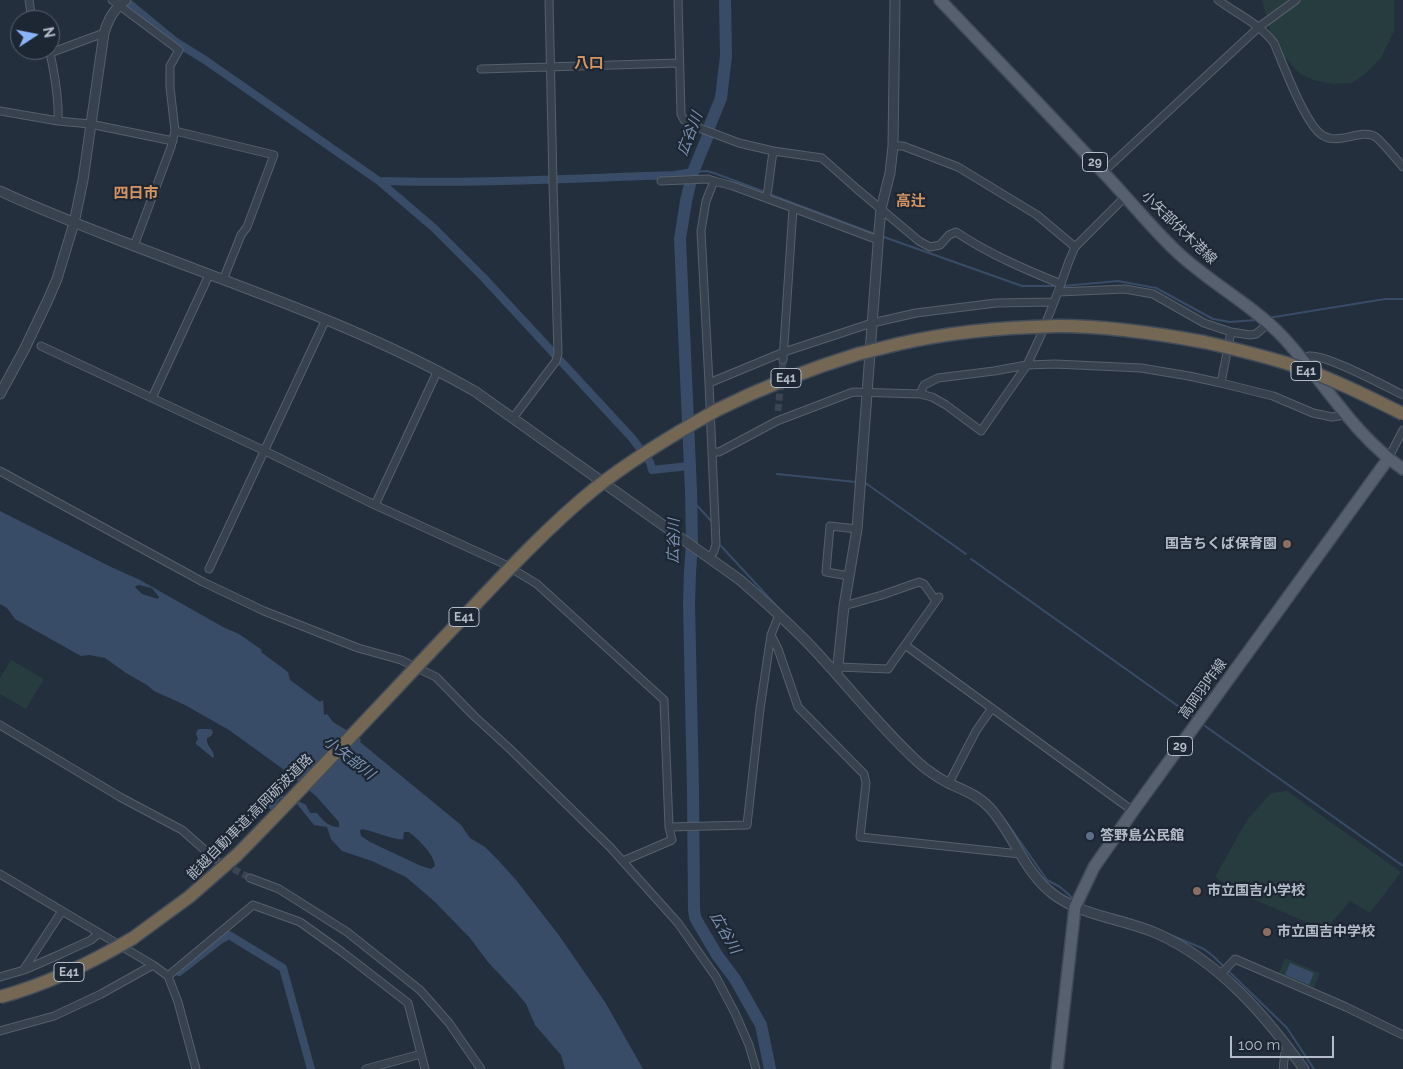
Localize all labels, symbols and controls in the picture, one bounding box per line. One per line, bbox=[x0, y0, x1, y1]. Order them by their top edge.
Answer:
north arrow bbox=[10, 10, 60, 60]
text: N bbox=[40, 26, 58, 39]
district label: 八口 bbox=[574, 54, 604, 72]
water label: 広谷川 bbox=[674, 110, 706, 158]
road number: 29 bbox=[1082, 152, 1108, 172]
district label: 四日市 bbox=[114, 184, 158, 202]
street label: 小矢部伏木港線 bbox=[1138, 188, 1220, 268]
district label: 高辻 bbox=[896, 192, 926, 210]
road number: E41 bbox=[1291, 362, 1321, 381]
road number: E41 bbox=[771, 368, 801, 388]
water label: 広谷川 bbox=[665, 518, 683, 564]
place label: 国吉ちくば保育園 bbox=[1165, 536, 1277, 552]
marker: 国吉ちくば保育園 bbox=[1281, 538, 1293, 550]
road number: E41 bbox=[449, 608, 479, 626]
street label: 高岡羽咋線 bbox=[1176, 656, 1230, 722]
water label: 小矢部川 bbox=[320, 732, 378, 784]
road number: 29 bbox=[1168, 736, 1192, 756]
street label: 能越自動車道;高岡砺波道路 bbox=[184, 751, 316, 883]
place label: 答野島公民館 bbox=[1100, 828, 1184, 844]
marker: 答野島公民館 bbox=[1084, 830, 1096, 842]
place label: 市立国吉小学校 bbox=[1207, 883, 1305, 899]
marker: 市立国吉小学校 bbox=[1191, 885, 1203, 897]
water label: 広谷川 bbox=[706, 909, 744, 957]
place label: 市立国吉中学校 bbox=[1277, 924, 1375, 940]
marker: 市立国吉中学校 bbox=[1261, 926, 1273, 938]
road number: E41 bbox=[54, 962, 84, 982]
scale bar bbox=[1233, 1026, 1337, 1058]
text: 100 m bbox=[1238, 1036, 1280, 1054]

